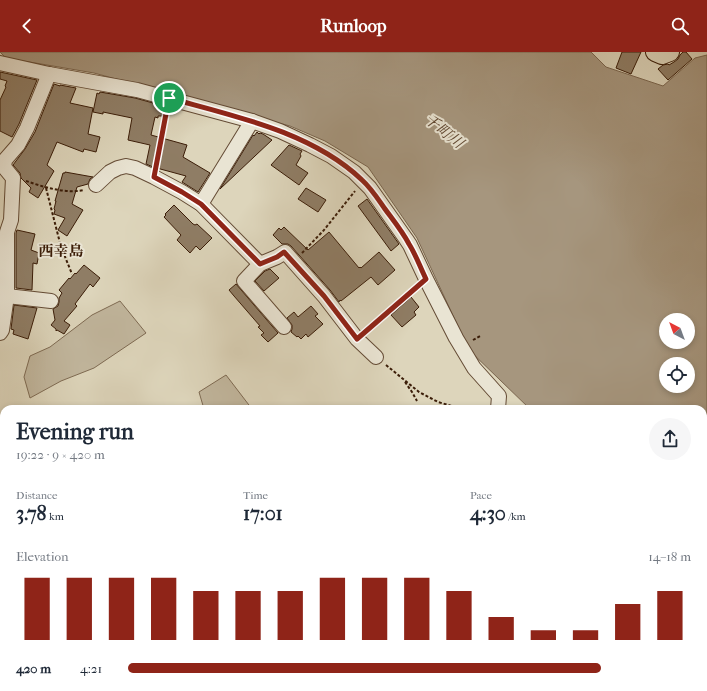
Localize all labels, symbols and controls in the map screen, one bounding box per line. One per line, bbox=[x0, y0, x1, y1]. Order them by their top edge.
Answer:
icon: back bbox=[16, 15, 38, 37]
icon: search bbox=[669, 15, 691, 37]
text: Runloop bbox=[320, 16, 387, 37]
pin bbox=[152, 81, 186, 115]
icon: arrive bbox=[158, 87, 180, 109]
water label: 千町川 bbox=[421, 110, 469, 153]
district label: 西幸島 bbox=[38, 242, 84, 260]
north arrow bbox=[659, 313, 695, 349]
map controls bbox=[659, 313, 695, 393]
button: locate bbox=[659, 357, 695, 393]
button: share bbox=[649, 418, 691, 460]
text: Evening run bbox=[16, 419, 134, 445]
text: 19:22 · 9 × 420 m bbox=[16, 447, 105, 462]
text: Distance bbox=[16, 489, 57, 502]
text: Time bbox=[243, 489, 268, 502]
text: Pace bbox=[470, 489, 492, 502]
text: 3.78 bbox=[16, 502, 47, 525]
text: 17:01 bbox=[243, 502, 283, 525]
text: 4:30 bbox=[470, 502, 506, 525]
text: km bbox=[47, 510, 64, 523]
text: /km bbox=[506, 510, 526, 523]
text: Elevation bbox=[16, 549, 69, 564]
text: 14–18 m bbox=[648, 549, 691, 564]
text: 420 m bbox=[16, 661, 51, 676]
text: 4:21 bbox=[80, 661, 102, 676]

